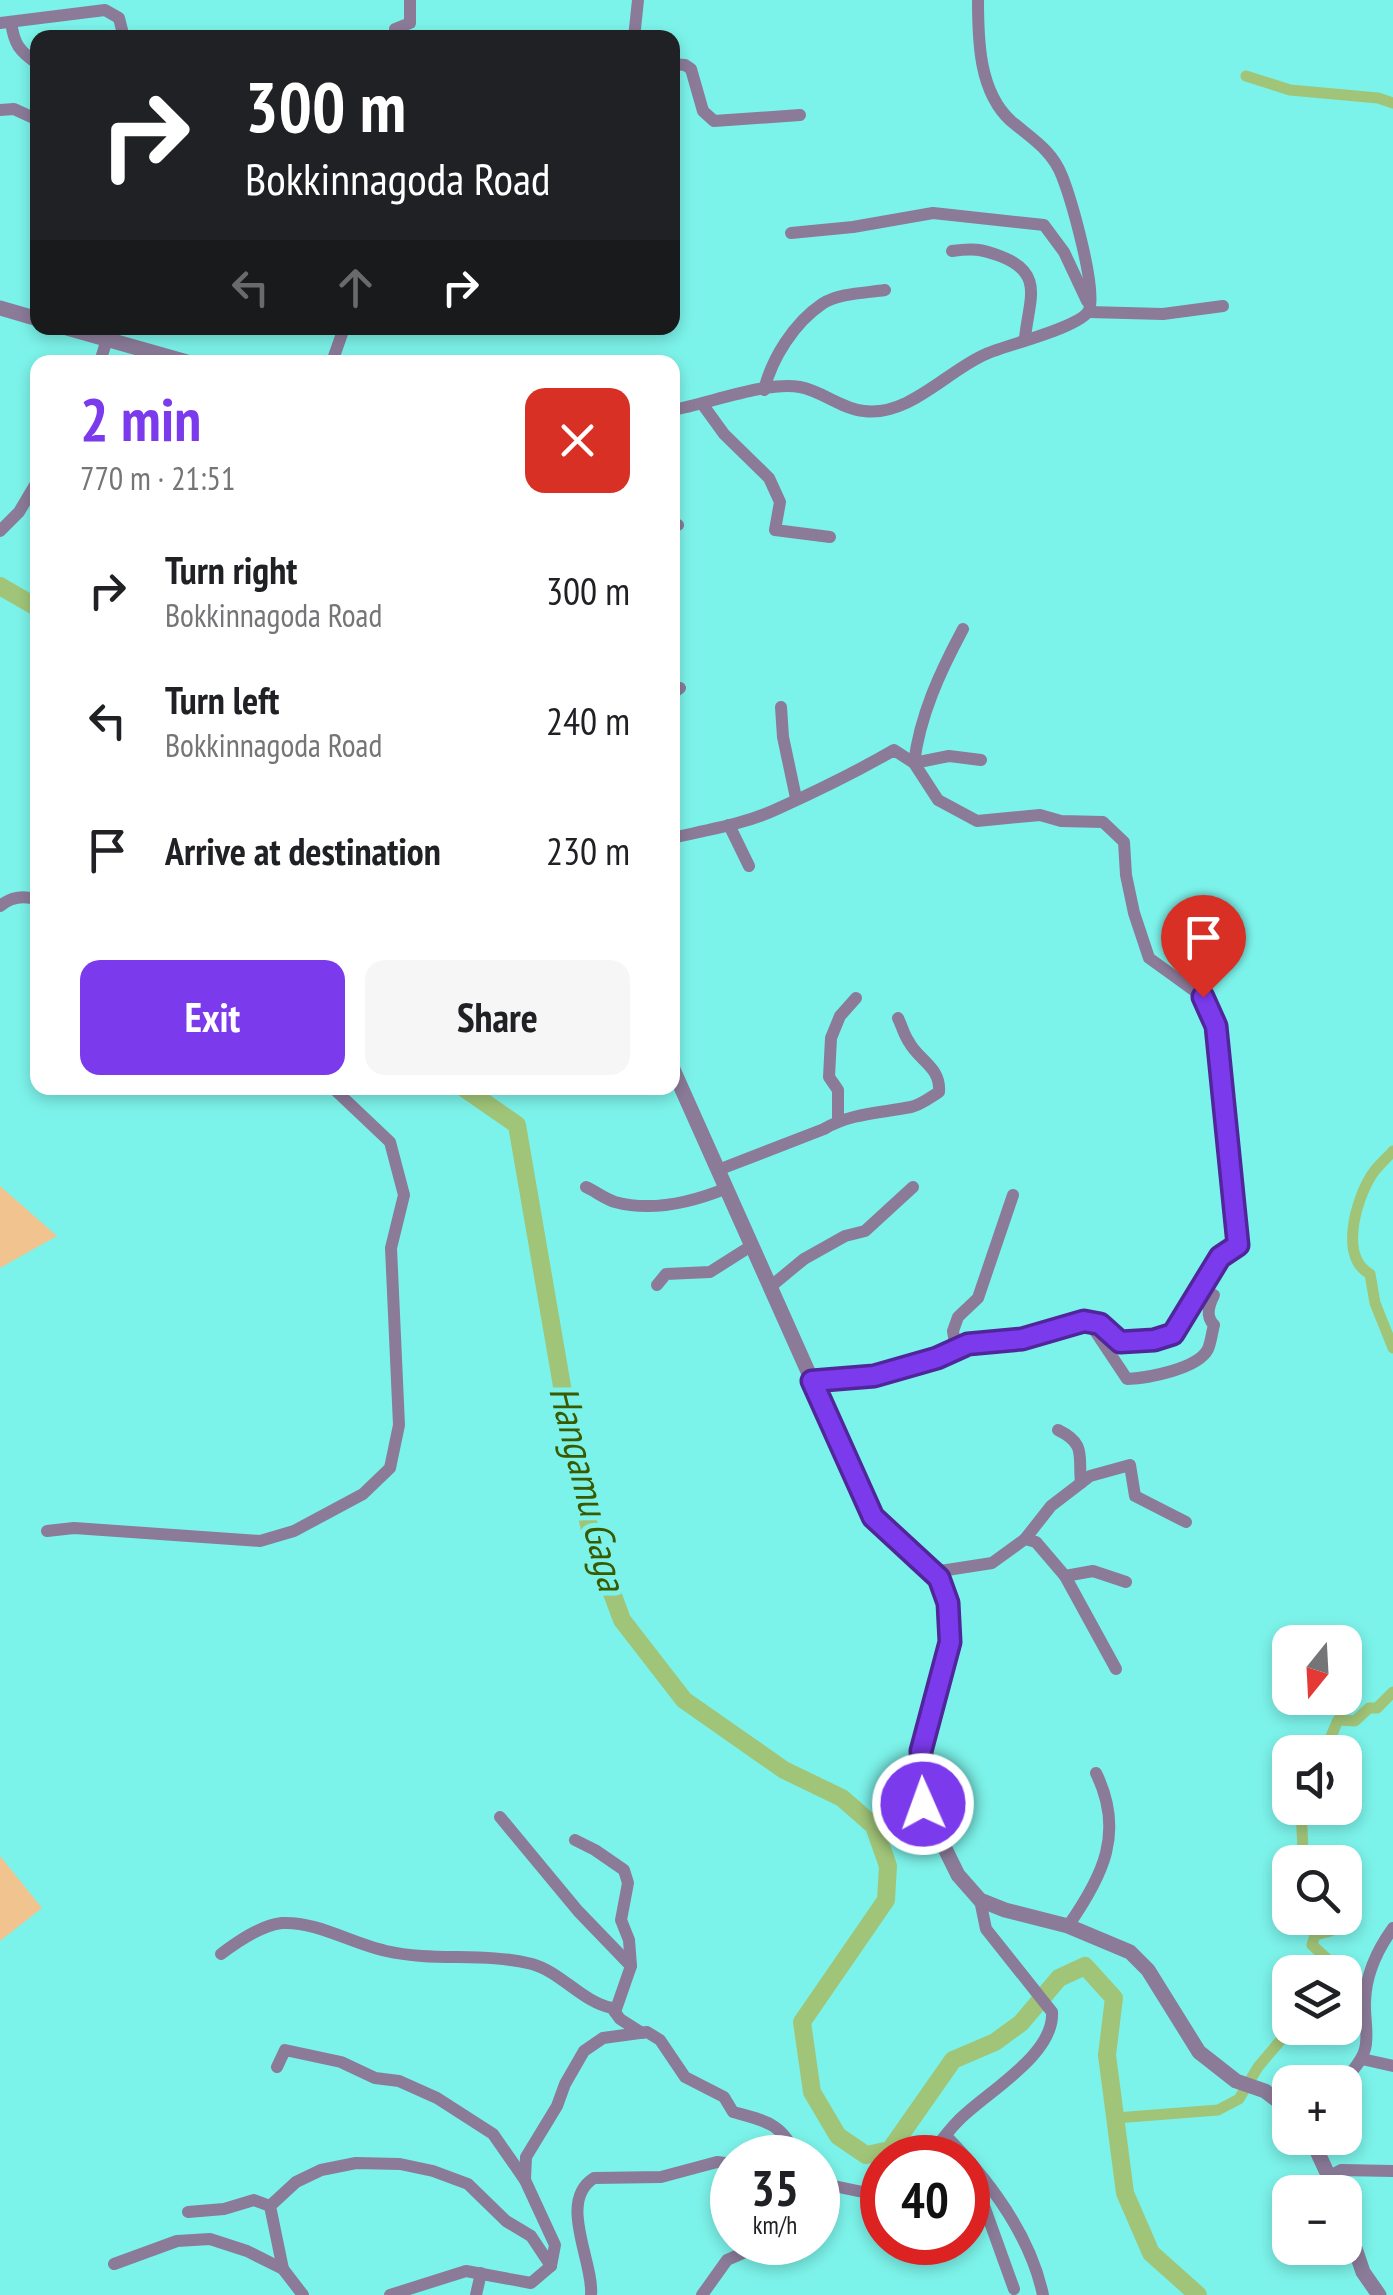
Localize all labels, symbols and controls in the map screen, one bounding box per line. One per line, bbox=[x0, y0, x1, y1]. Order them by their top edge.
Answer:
text: 300 m bbox=[245, 61, 406, 151]
icon: right bbox=[80, 70, 210, 200]
text: Bokkinnagoda Road bbox=[245, 149, 551, 207]
icon: left bbox=[223, 260, 278, 315]
icon: ahead bbox=[328, 260, 383, 315]
icon: right bbox=[433, 260, 488, 315]
text: 2 min bbox=[80, 380, 201, 458]
button: close bbox=[525, 388, 630, 493]
text: 770 m · 21:51 bbox=[80, 457, 235, 499]
text: Turn right bbox=[165, 545, 297, 594]
icon: right bbox=[80, 563, 135, 618]
text: 300 m bbox=[546, 566, 630, 615]
text: Bokkinnagoda Road bbox=[165, 594, 382, 636]
text: Turn left bbox=[165, 675, 279, 724]
icon: left bbox=[80, 693, 135, 748]
text: 240 m bbox=[546, 696, 630, 745]
text: Bokkinnagoda Road bbox=[165, 724, 382, 766]
icon: arrive bbox=[80, 823, 135, 878]
text: Arrive at destination bbox=[165, 826, 441, 875]
text: 230 m bbox=[546, 826, 630, 875]
pin bbox=[1161, 895, 1246, 998]
icon: arrive bbox=[1176, 910, 1231, 965]
button: Exit bbox=[80, 960, 345, 1075]
button: Share bbox=[365, 960, 630, 1075]
water label: Hangamu Gaga bbox=[538, 1380, 640, 1597]
north arrow bbox=[1272, 1625, 1362, 1715]
map controls bbox=[1272, 1625, 1362, 2265]
button: sound bbox=[1272, 1735, 1362, 1825]
position arrow bbox=[871, 1752, 975, 1856]
button: search bbox=[1272, 1845, 1362, 1935]
button: layers bbox=[1272, 1955, 1362, 2045]
button: + bbox=[1272, 2065, 1362, 2155]
speed limit sign: 40 bbox=[860, 2135, 990, 2265]
text: 35 bbox=[751, 2155, 799, 2220]
button: − bbox=[1272, 2175, 1362, 2265]
text: km/h bbox=[753, 2209, 797, 2241]

